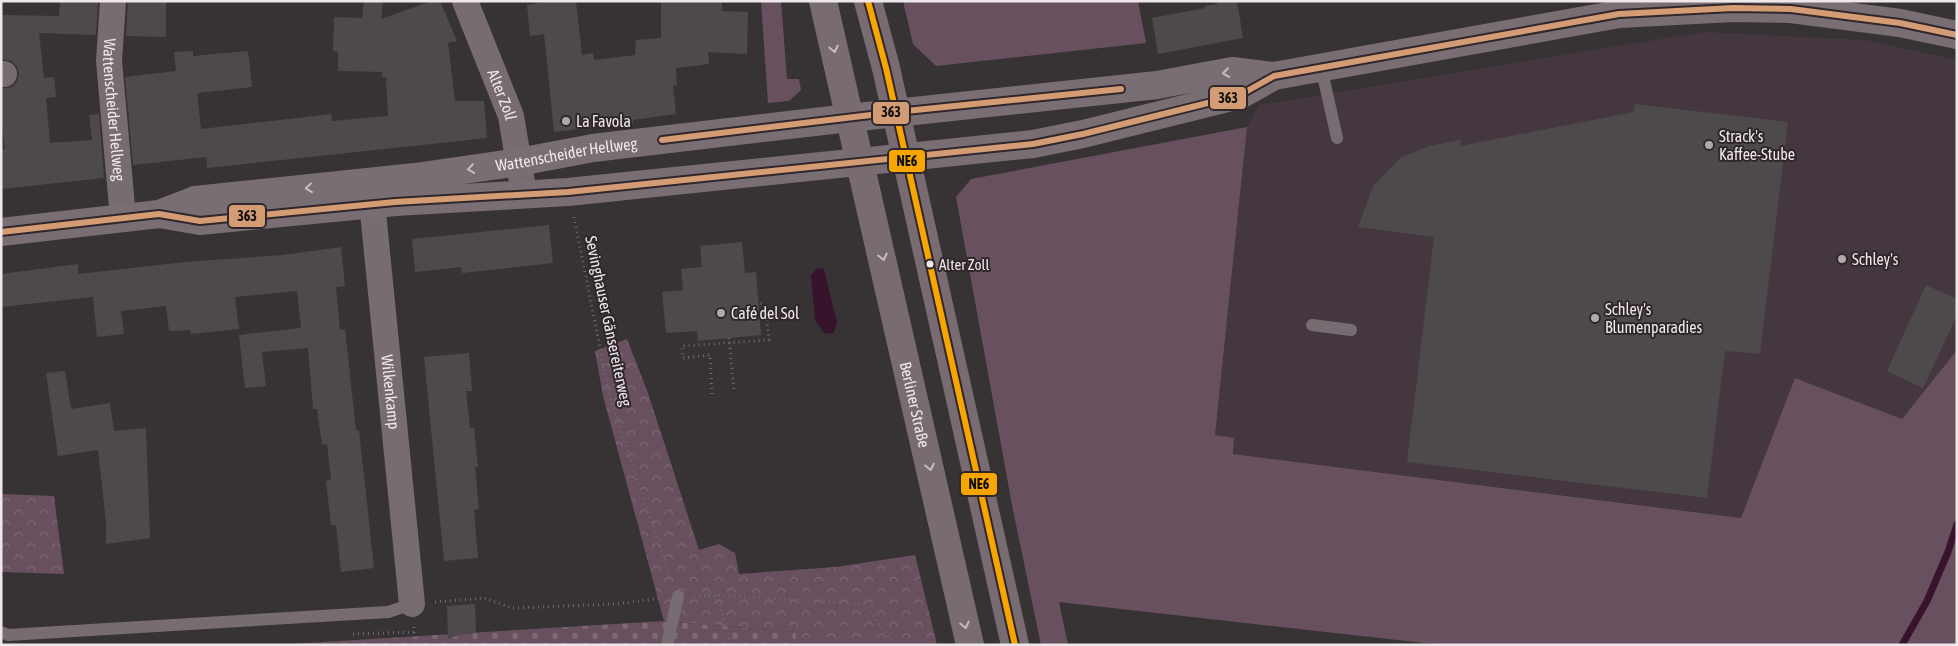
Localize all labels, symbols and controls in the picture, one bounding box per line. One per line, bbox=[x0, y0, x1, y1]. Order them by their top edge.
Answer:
street label: Wattenscheider Hellweg bbox=[100, 38, 129, 182]
one-way arrow bbox=[828, 44, 839, 53]
street label: Alter Zoll bbox=[484, 66, 521, 122]
one-way arrow bbox=[1221, 67, 1229, 78]
line badge: 363 bbox=[1209, 86, 1247, 110]
text: 363 bbox=[1218, 90, 1238, 106]
line badge: 363 bbox=[872, 101, 910, 125]
text: 363 bbox=[881, 104, 901, 120]
place label: La Favola bbox=[576, 112, 631, 130]
marker: La Favola bbox=[560, 115, 572, 127]
place label: Strack's Kaffee-Stube bbox=[1719, 127, 1795, 163]
street label: Wattenscheider Hellweg bbox=[494, 134, 638, 174]
marker: Strack's Kaffee-Stube bbox=[1703, 139, 1715, 151]
line badge: NE6 bbox=[888, 149, 926, 173]
text: NE6 bbox=[897, 153, 918, 169]
one-way arrow bbox=[466, 163, 475, 173]
one-way arrow bbox=[305, 182, 313, 193]
line badge: 363 bbox=[228, 204, 266, 228]
text: 363 bbox=[237, 208, 257, 224]
street label: Sevinghauser Gänsereiterweg bbox=[581, 234, 636, 408]
place label: Schley's bbox=[1852, 250, 1899, 269]
one-way arrow bbox=[877, 253, 888, 261]
marker: Schley's bbox=[1836, 253, 1848, 265]
place label: Alter Zoll bbox=[939, 256, 990, 273]
marker: Alter Zoll bbox=[925, 259, 935, 269]
place label: Schley's Blumenparadies bbox=[1605, 300, 1702, 337]
place label: Café del Sol bbox=[731, 304, 800, 322]
marker: Café del Sol bbox=[715, 307, 727, 319]
marker: Schley's Blumenparadies bbox=[1589, 312, 1601, 324]
street label: Wilkenkamp bbox=[378, 354, 404, 430]
street label: Berliner Straße bbox=[897, 360, 934, 449]
one-way arrow bbox=[924, 462, 935, 471]
line badge: NE6 bbox=[960, 472, 998, 496]
text: NE6 bbox=[969, 476, 990, 492]
one-way arrow bbox=[959, 621, 970, 630]

